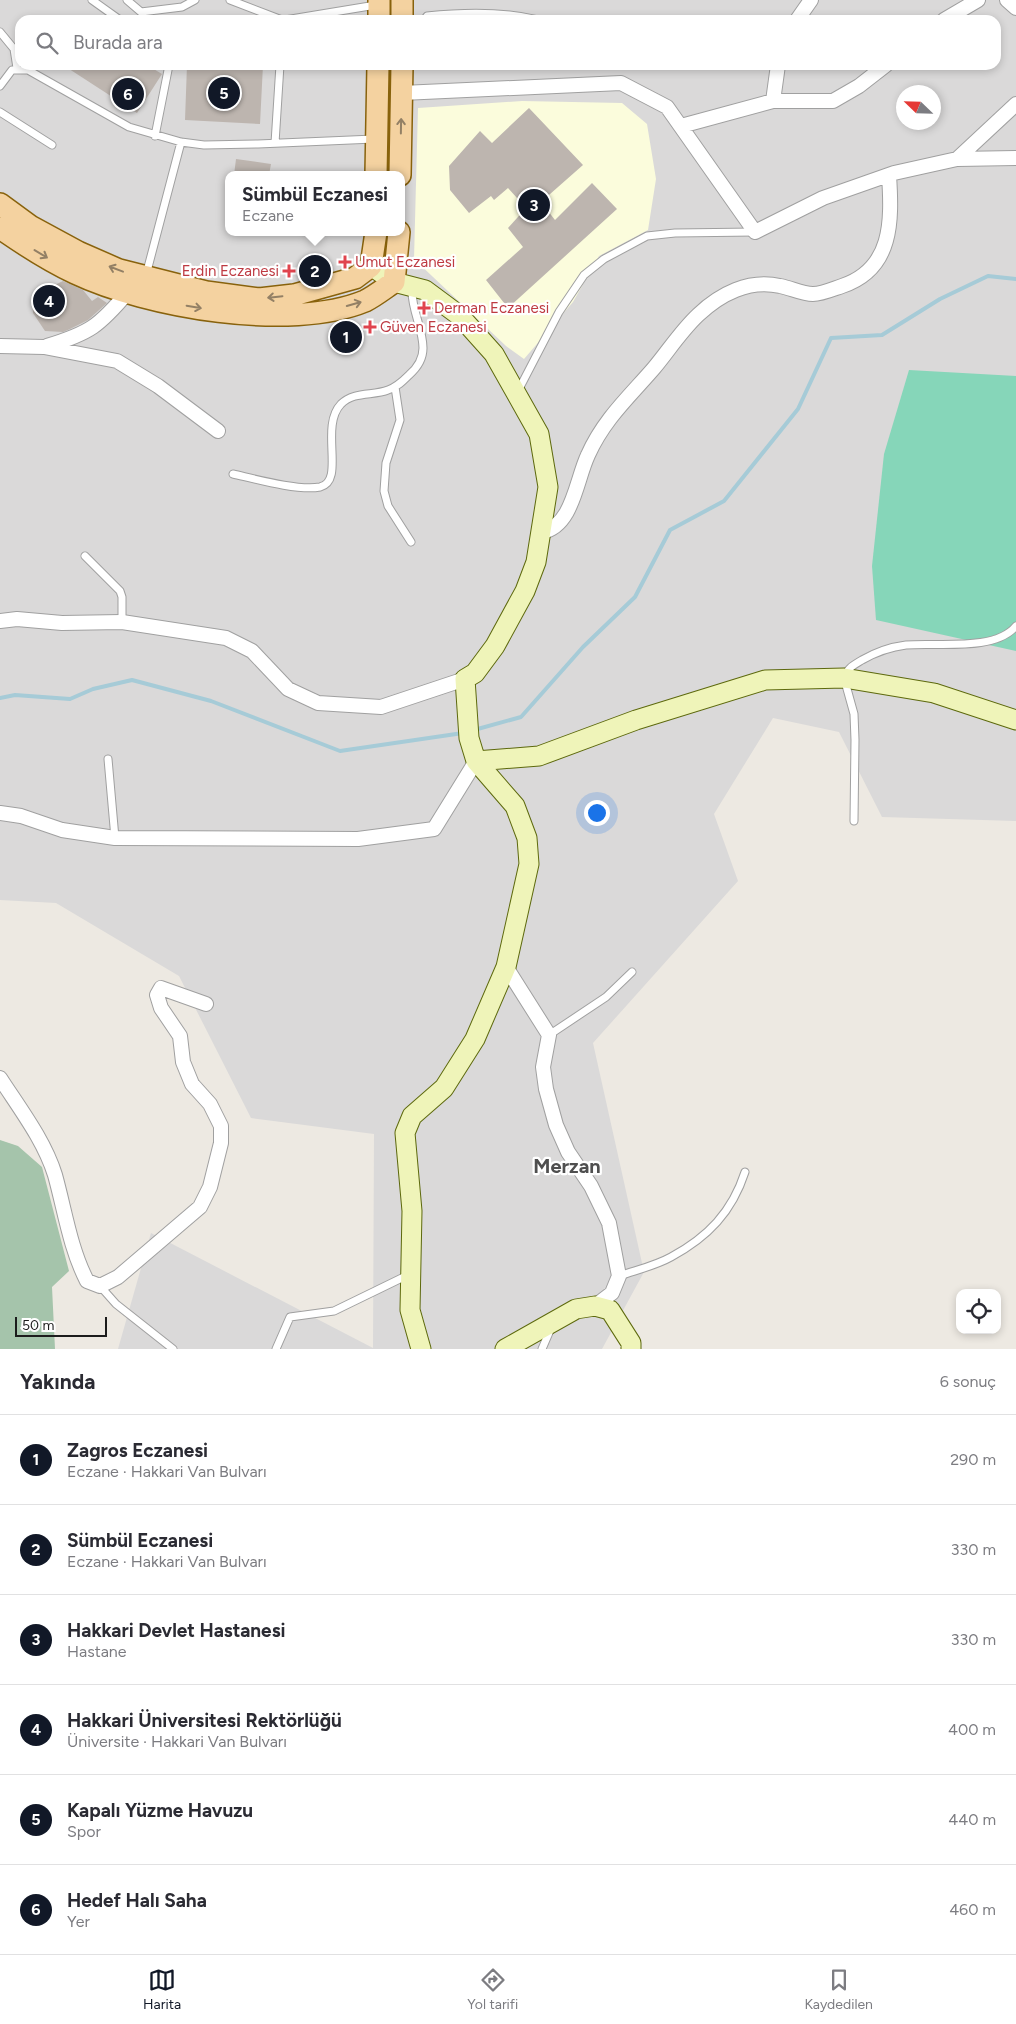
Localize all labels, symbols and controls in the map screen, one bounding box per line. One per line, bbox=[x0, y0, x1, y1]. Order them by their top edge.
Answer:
search box bbox=[15, 15, 1001, 70]
icon: search bbox=[33, 29, 61, 57]
text: Burada ara bbox=[73, 31, 163, 54]
pin: 5 bbox=[208, 74, 240, 112]
pin: 6 bbox=[112, 75, 144, 113]
north arrow bbox=[896, 85, 941, 130]
one-way arrow bbox=[396, 118, 406, 134]
popup bbox=[225, 171, 405, 236]
text: Sümbül Eczanesi bbox=[242, 183, 388, 206]
pin: 3 bbox=[518, 186, 550, 224]
text: Eczane bbox=[242, 206, 294, 225]
one-way arrow bbox=[34, 249, 48, 259]
pin: 2 bbox=[299, 252, 331, 290]
place label: Umut Eczanesi bbox=[355, 253, 455, 271]
marker: Umut Eczanesi bbox=[339, 256, 351, 268]
place label: Erdin Eczanesi bbox=[182, 262, 279, 280]
one-way arrow bbox=[109, 263, 124, 272]
marker: Erdin Eczanesi bbox=[283, 265, 295, 277]
pin: 4 bbox=[33, 282, 65, 320]
one-way arrow bbox=[268, 292, 284, 302]
one-way arrow bbox=[346, 298, 362, 308]
place label: Derman Eczanesi bbox=[434, 299, 549, 317]
marker: Derman Eczanesi bbox=[418, 302, 430, 314]
one-way arrow bbox=[185, 303, 201, 313]
pin: 1 bbox=[330, 318, 362, 356]
place label: Güven Eczanesi bbox=[380, 318, 487, 336]
marker: Güven Eczanesi bbox=[364, 321, 376, 333]
your location bbox=[584, 800, 610, 826]
district label: Merzan bbox=[533, 1154, 601, 1178]
map controls bbox=[956, 1289, 1001, 1334]
button: locate bbox=[956, 1289, 1001, 1334]
scale bar bbox=[15, 1314, 108, 1337]
text: 50 m bbox=[22, 1317, 54, 1334]
text: Yakında bbox=[20, 1369, 95, 1394]
text: 6 sonuç bbox=[940, 1372, 996, 1391]
text: Zagros Eczanesi bbox=[67, 1439, 208, 1462]
text: 1 bbox=[33, 1450, 39, 1469]
text: 290 m bbox=[950, 1450, 996, 1469]
text: Eczane · Hakkari Van Bulvarı bbox=[67, 1462, 267, 1481]
text: Sümbül Eczanesi bbox=[67, 1529, 213, 1552]
text: 2 bbox=[31, 1540, 41, 1559]
text: 330 m bbox=[951, 1540, 996, 1559]
text: Eczane · Hakkari Van Bulvarı bbox=[67, 1552, 267, 1571]
text: Hakkari Devlet Hastanesi bbox=[67, 1619, 285, 1642]
text: 3 bbox=[32, 1630, 40, 1649]
text: 330 m bbox=[951, 1630, 996, 1649]
text: Hastane bbox=[67, 1642, 126, 1661]
text: Hakkari Üniversitesi Rektörlüğü bbox=[67, 1709, 342, 1732]
text: 4 bbox=[31, 1720, 41, 1739]
text: 400 m bbox=[948, 1720, 996, 1739]
text: Üniversite · Hakkari Van Bulvarı bbox=[67, 1732, 287, 1751]
text: Kapalı Yüzme Havuzu bbox=[67, 1799, 253, 1822]
text: 5 bbox=[31, 1810, 41, 1829]
text: 440 m bbox=[948, 1810, 996, 1829]
text: Spor bbox=[67, 1822, 101, 1841]
text: Hedef Halı Saha bbox=[67, 1889, 207, 1912]
text: 6 bbox=[31, 1900, 41, 1919]
text: 460 m bbox=[949, 1900, 996, 1919]
text: Yer bbox=[67, 1912, 90, 1931]
tab: Harita bbox=[143, 1966, 181, 2013]
tab: Yol tarifi bbox=[467, 1966, 518, 2013]
tab: Kaydedilen bbox=[804, 1966, 873, 2013]

